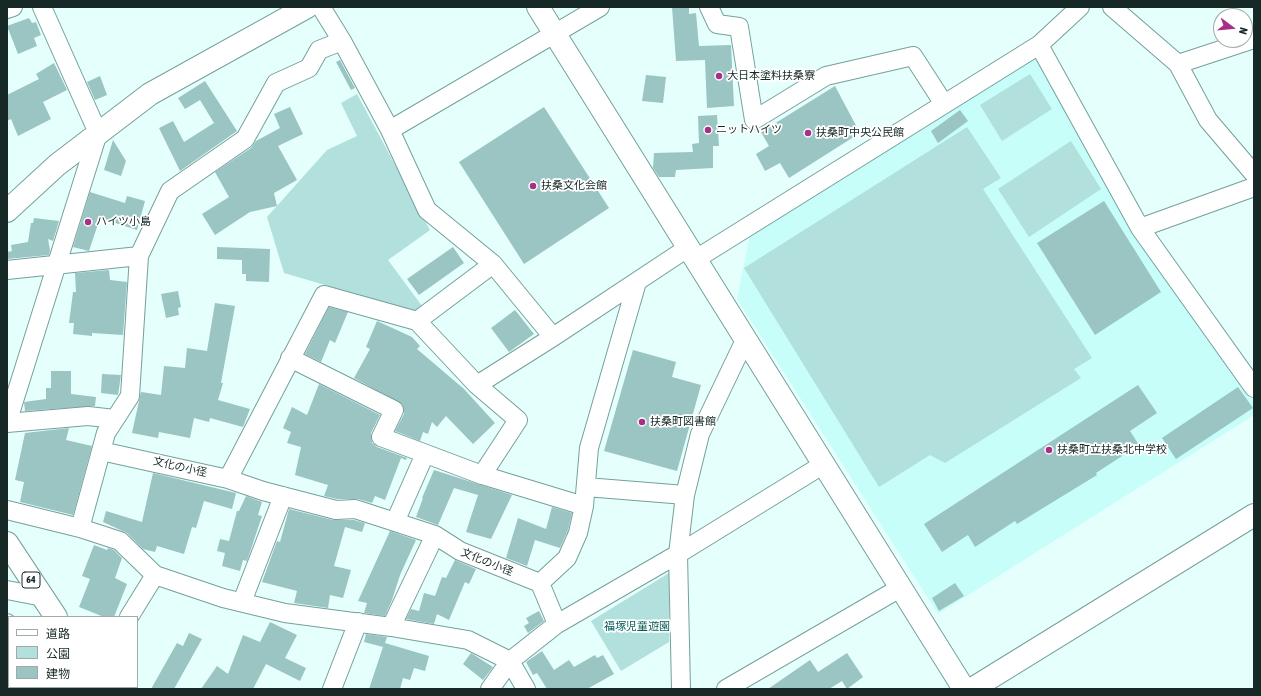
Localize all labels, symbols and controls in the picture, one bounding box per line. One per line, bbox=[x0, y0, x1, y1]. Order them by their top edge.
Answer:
north arrow bbox=[1213, 8, 1253, 48]
text: N bbox=[1237, 26, 1250, 36]
place label: 大日本塗料扶桑寮 bbox=[727, 69, 815, 83]
marker: 大日本塗料扶桑寮 bbox=[714, 71, 724, 81]
place label: ニットハイツ bbox=[716, 123, 782, 137]
marker: ニットハイツ bbox=[703, 125, 713, 135]
place label: 扶桑町中央公民館 bbox=[816, 126, 904, 140]
marker: 扶桑町中央公民館 bbox=[803, 128, 813, 138]
place label: 扶桑文化会館 bbox=[541, 179, 607, 193]
marker: 扶桑文化会館 bbox=[528, 181, 538, 191]
place label: ハイツ小島 bbox=[96, 215, 151, 229]
marker: ハイツ小島 bbox=[83, 217, 93, 227]
place label: 扶桑町図書館 bbox=[650, 415, 716, 429]
marker: 扶桑町図書館 bbox=[637, 417, 647, 427]
place label: 扶桑町立扶桑北中学校 bbox=[1057, 443, 1167, 457]
marker: 扶桑町立扶桑北中学校 bbox=[1044, 445, 1054, 455]
street label: 文化の小径 bbox=[152, 454, 208, 480]
street label: 文化の小径 bbox=[459, 546, 515, 578]
road number: 64 bbox=[22, 572, 40, 588]
legend bbox=[8, 616, 138, 688]
park label: 福塚児童遊園 bbox=[604, 620, 670, 634]
text: 道路 bbox=[46, 627, 70, 641]
text: 公園 bbox=[46, 647, 70, 661]
text: 建物 bbox=[46, 667, 70, 681]

